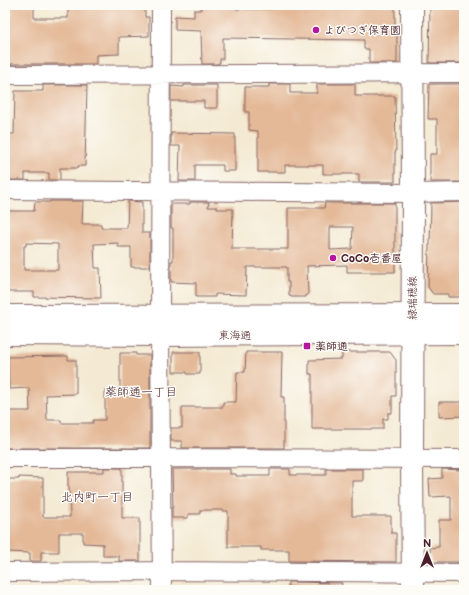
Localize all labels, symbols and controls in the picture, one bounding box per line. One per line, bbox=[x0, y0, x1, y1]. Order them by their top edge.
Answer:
place label: よびつぎ保育園 bbox=[324, 24, 401, 37]
marker: よびつぎ保育園 bbox=[311, 25, 321, 35]
place label: CoCo壱番屋 bbox=[341, 252, 402, 265]
marker: CoCo壱番屋 bbox=[328, 253, 338, 263]
street label: 緑瑞穂線 bbox=[406, 276, 419, 320]
street label: 東海通 bbox=[219, 329, 252, 342]
place label: 薬師通 bbox=[315, 340, 348, 353]
marker: 薬師通 bbox=[302, 341, 312, 351]
district label: 薬師通一丁目 bbox=[105, 385, 177, 400]
district label: 北内町一丁目 bbox=[61, 490, 133, 505]
north arrow bbox=[407, 533, 447, 573]
text: N bbox=[423, 537, 431, 550]

